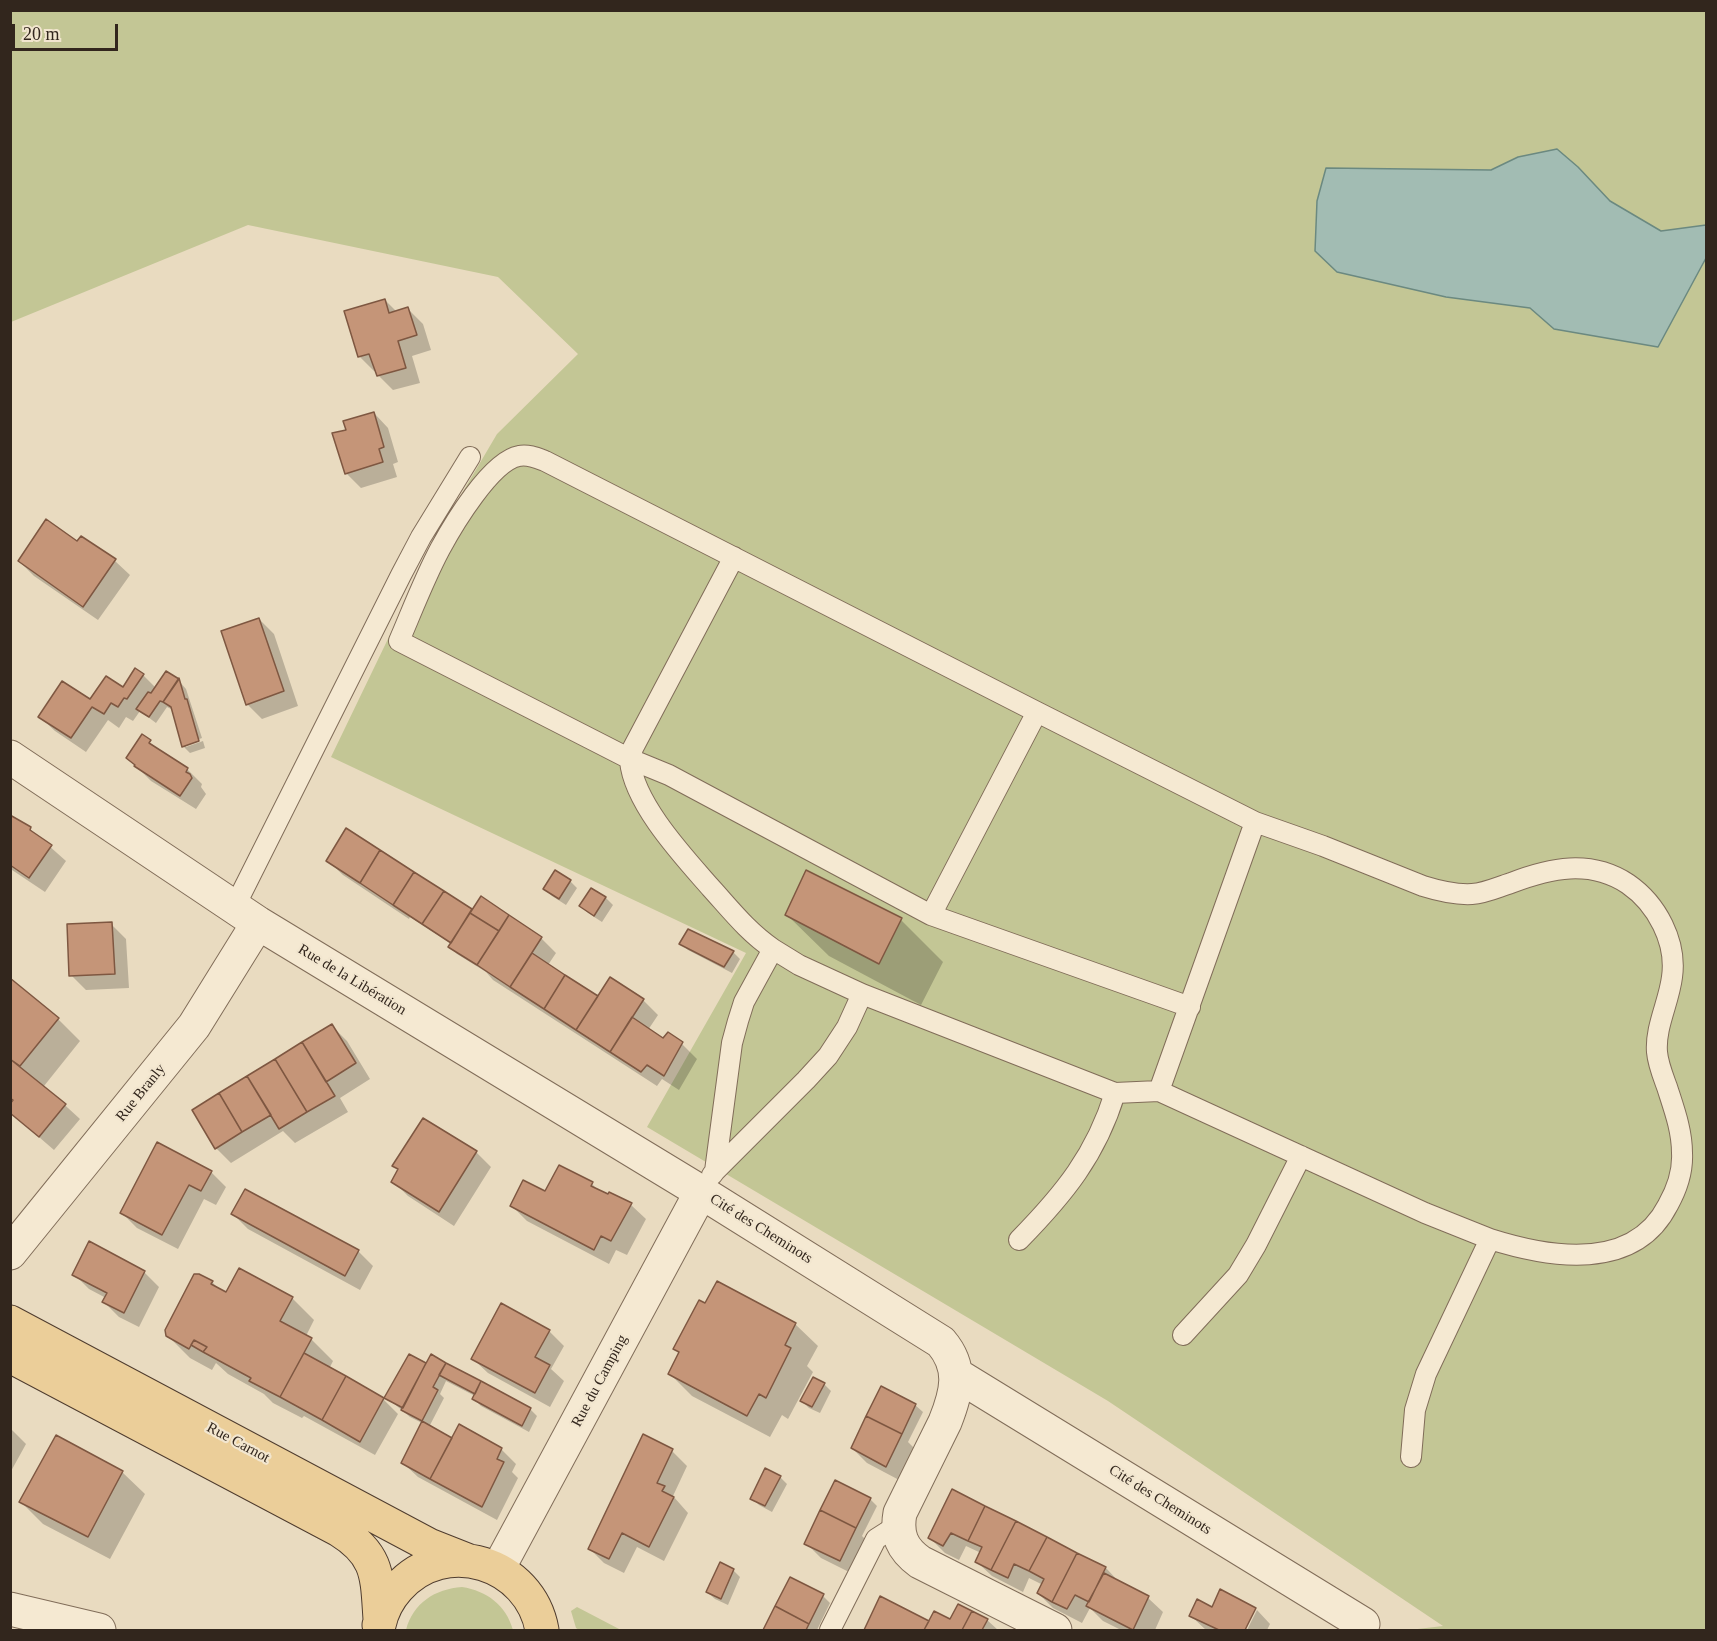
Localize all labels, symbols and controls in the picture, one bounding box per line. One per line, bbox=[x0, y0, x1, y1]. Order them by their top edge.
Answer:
scale bar bbox=[15, 12, 122, 50]
text: 20 m bbox=[23, 24, 60, 44]
street label: Rue de la Libération bbox=[295, 941, 409, 1019]
street label: Rue Branly bbox=[112, 1061, 170, 1125]
street label: Cité des Cheminots bbox=[706, 1190, 816, 1268]
street label: Rue du Camping bbox=[568, 1332, 632, 1430]
street label: Rue Carnot bbox=[203, 1419, 273, 1467]
street label: Cité des Cheminots bbox=[1105, 1461, 1215, 1539]

